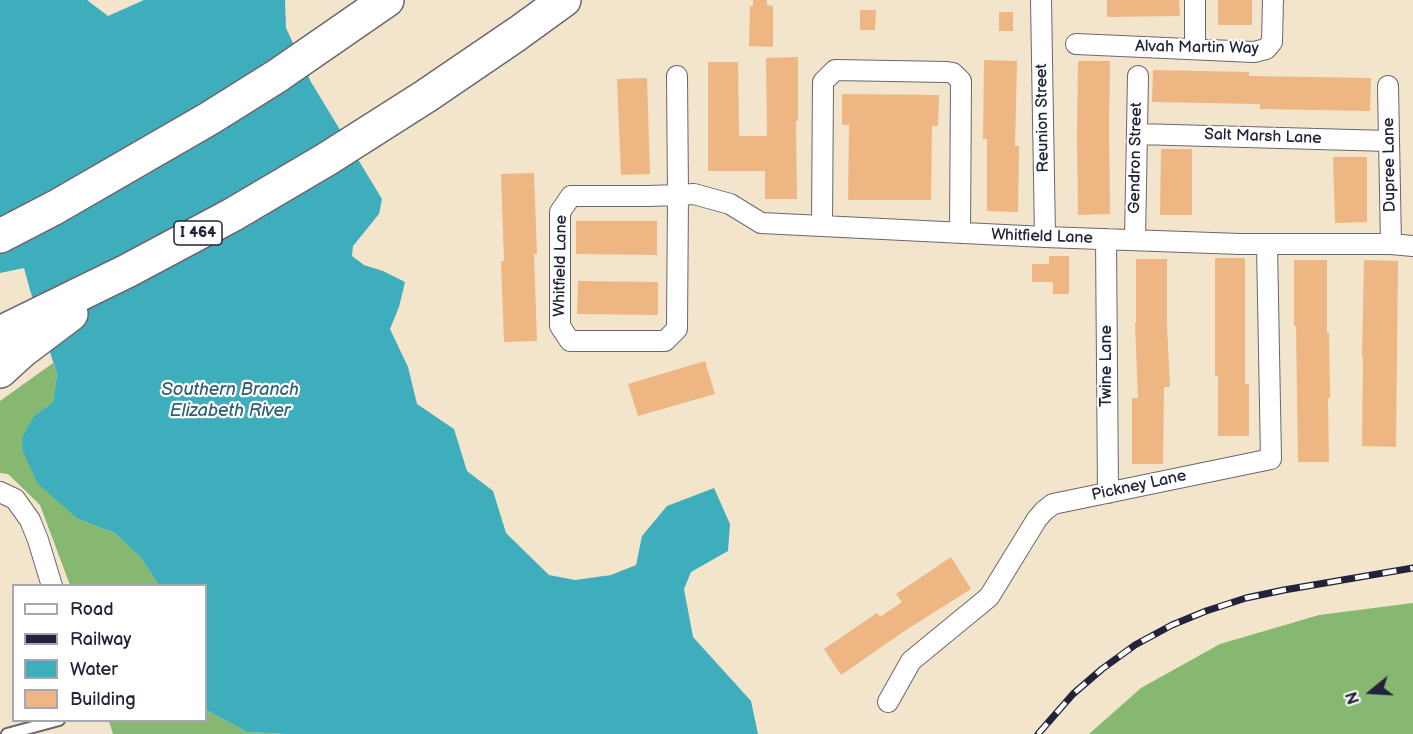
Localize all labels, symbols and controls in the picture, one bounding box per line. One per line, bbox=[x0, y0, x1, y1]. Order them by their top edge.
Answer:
street label: Alvah Martin Way bbox=[1135, 37, 1259, 59]
street label: Reunion Street bbox=[1032, 63, 1054, 173]
street label: Gendron Street bbox=[1125, 102, 1147, 214]
street label: Dupree Lane bbox=[1380, 117, 1400, 213]
street label: Salt Marsh Lane bbox=[1204, 125, 1322, 149]
street label: Whitfield Lane bbox=[551, 215, 571, 317]
road number: I 464 bbox=[174, 221, 222, 245]
street label: Whitfield Lane bbox=[991, 226, 1093, 248]
street label: Twine Lane bbox=[1097, 325, 1117, 407]
water label: Southern Branch Elizabeth River bbox=[161, 379, 299, 422]
street label: Pickney Lane bbox=[1090, 467, 1188, 505]
legend bbox=[12, 584, 207, 722]
text: Road bbox=[70, 599, 114, 620]
text: Railway bbox=[70, 629, 132, 650]
text: Water bbox=[70, 659, 118, 680]
north arrow bbox=[1341, 662, 1401, 722]
text: Building bbox=[70, 689, 136, 710]
text: N bbox=[1343, 689, 1364, 706]

